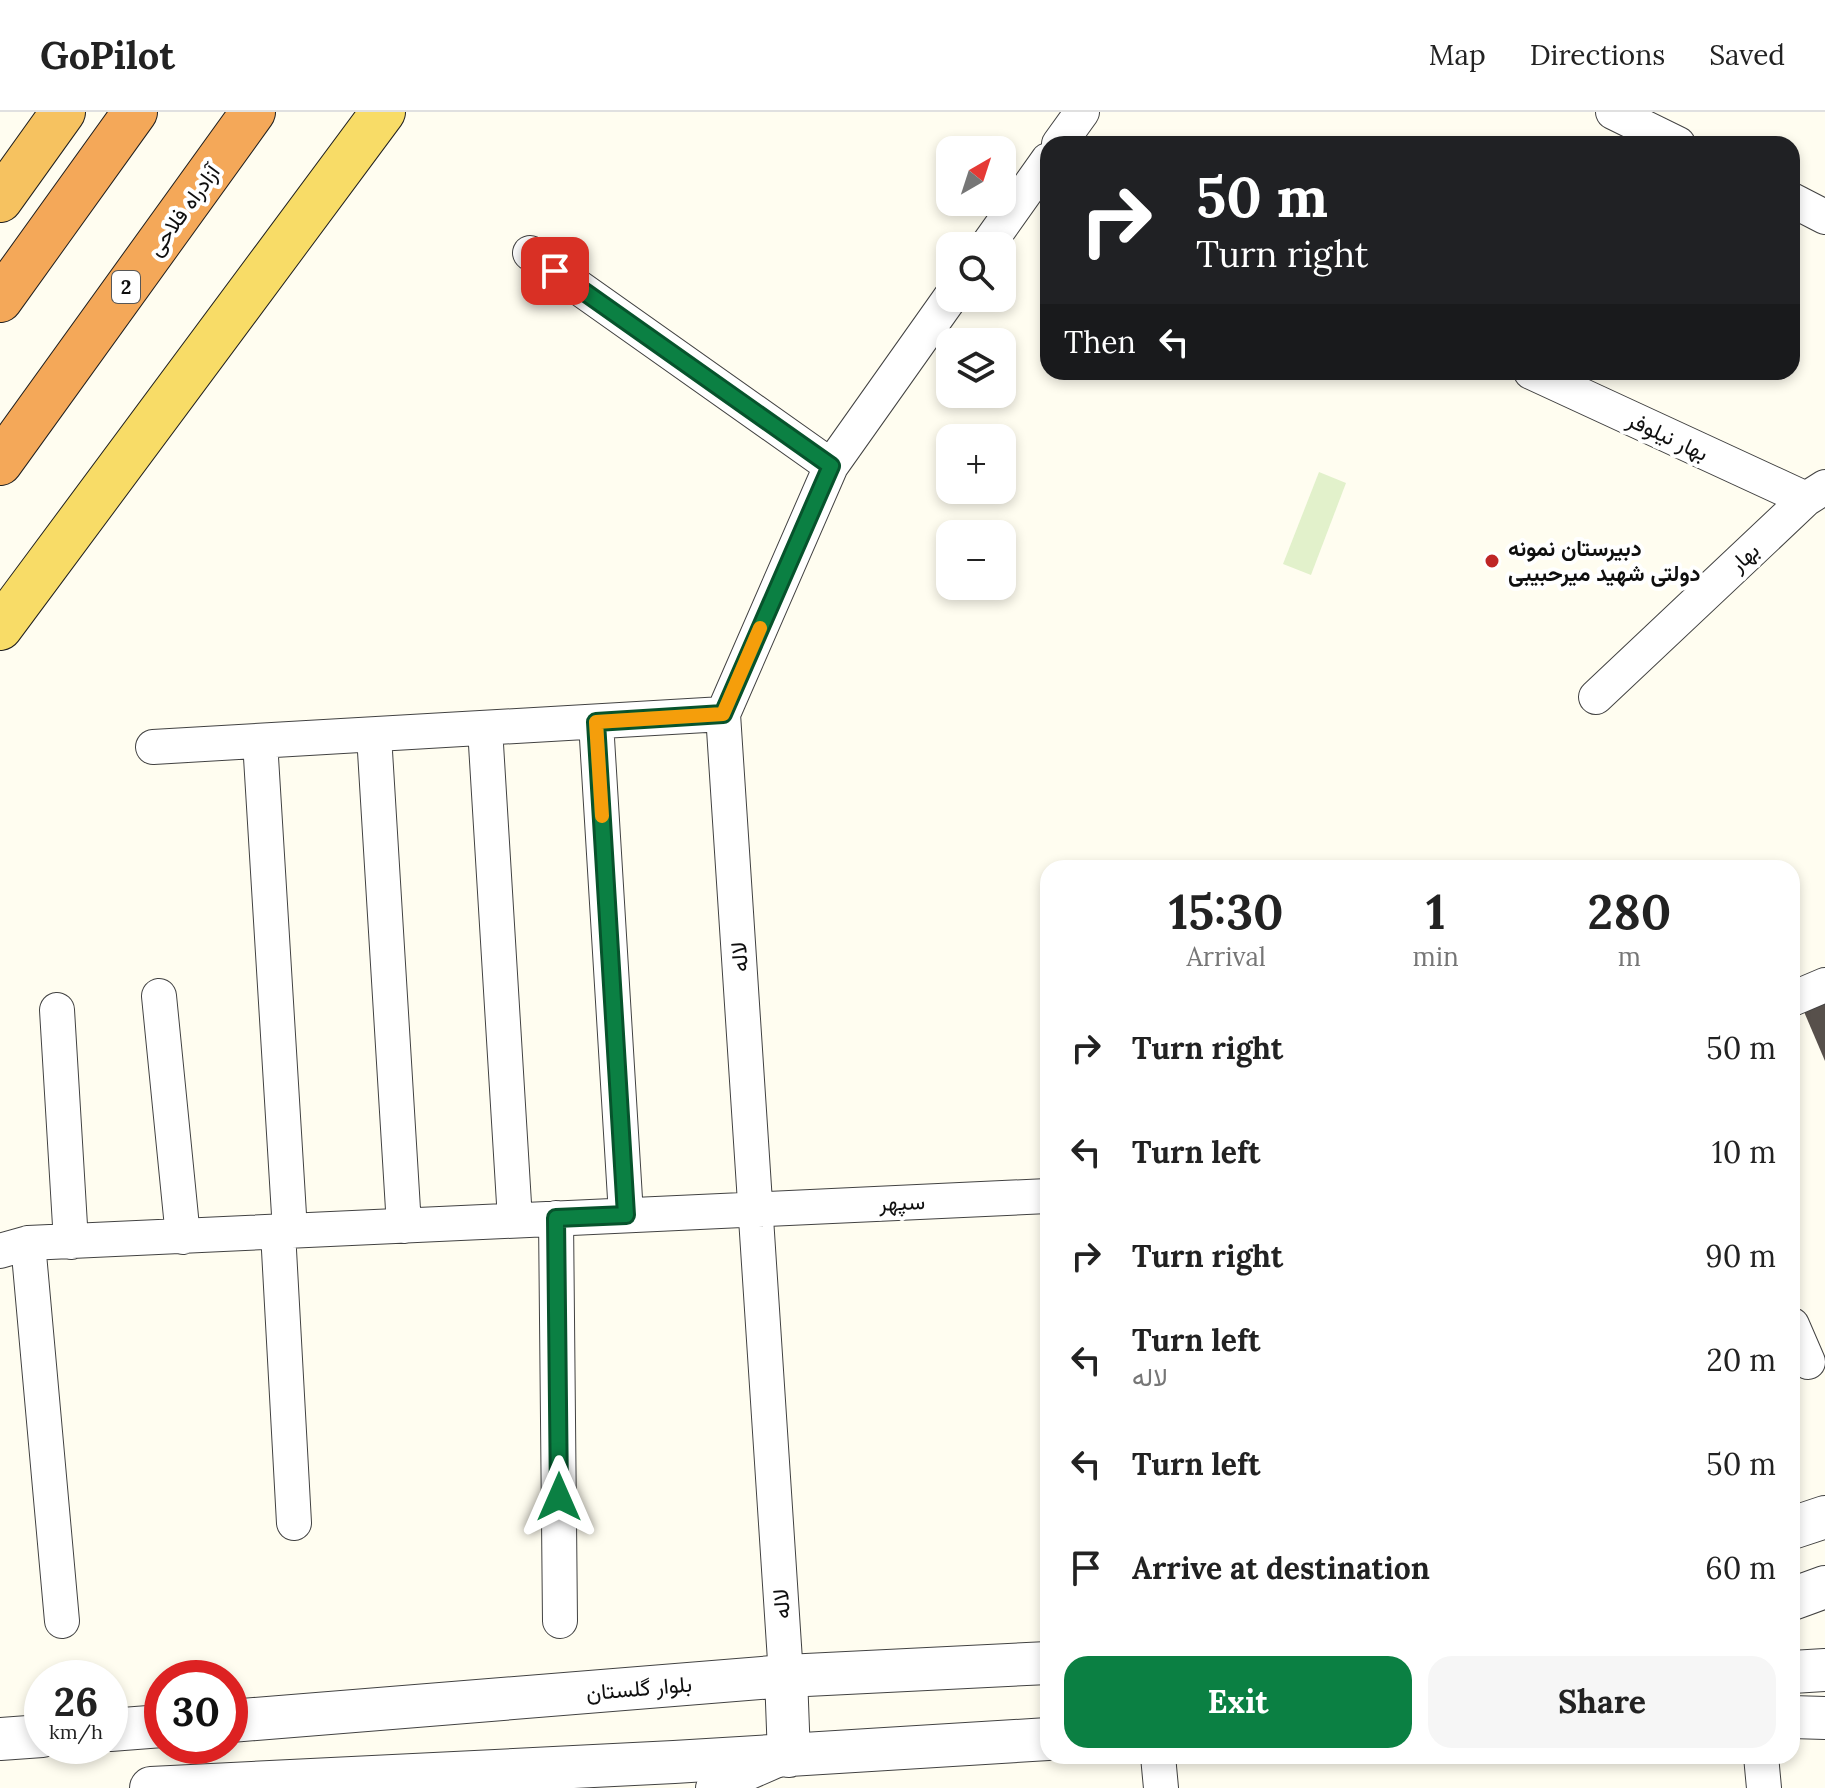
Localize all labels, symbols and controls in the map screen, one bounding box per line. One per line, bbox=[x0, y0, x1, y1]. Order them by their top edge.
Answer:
text: GoPilot bbox=[40, 31, 175, 79]
text: Map bbox=[1429, 37, 1486, 73]
text: Directions bbox=[1530, 37, 1665, 73]
text: Saved bbox=[1709, 37, 1785, 73]
north arrow bbox=[936, 136, 1016, 216]
map controls bbox=[936, 136, 1016, 600]
street label: آزادراه فلاحی bbox=[140, 157, 227, 261]
text: 50 m bbox=[1196, 161, 1328, 232]
icon: right bbox=[1064, 168, 1168, 272]
text: Turn right bbox=[1196, 231, 1369, 277]
button: search bbox=[936, 232, 1016, 312]
pin bbox=[521, 237, 589, 305]
icon: arrive bbox=[533, 249, 577, 293]
road number: 2 bbox=[112, 271, 140, 303]
icon: left bbox=[1152, 320, 1196, 364]
text: Then bbox=[1064, 323, 1136, 361]
button: layers bbox=[936, 328, 1016, 408]
street label: بهار نیلوفر bbox=[1622, 405, 1713, 467]
button: + bbox=[936, 424, 1016, 504]
button: − bbox=[936, 520, 1016, 600]
place label: دبیرستان نمونه دولتی شهید میرحبیبی bbox=[1508, 534, 1701, 587]
street label: بهار bbox=[1722, 536, 1765, 578]
marker: دبیرستان نمونه دولتی شهید میرحبیبی bbox=[1483, 552, 1501, 570]
text: 15:30 bbox=[1169, 881, 1284, 942]
text: 1 bbox=[1426, 881, 1445, 942]
text: 280 bbox=[1588, 881, 1671, 942]
text: Arrival bbox=[1186, 940, 1266, 973]
text: min bbox=[1412, 940, 1459, 973]
text: m bbox=[1618, 940, 1641, 973]
street label: لاله bbox=[724, 941, 754, 973]
icon: right bbox=[1064, 1026, 1108, 1070]
text: Turn right bbox=[1132, 1029, 1283, 1067]
text: 50 m bbox=[1706, 1029, 1776, 1067]
icon: left bbox=[1064, 1130, 1108, 1174]
text: Turn left bbox=[1132, 1133, 1260, 1171]
text: 10 m bbox=[1712, 1133, 1776, 1171]
street label: سپهر bbox=[878, 1187, 926, 1218]
icon: right bbox=[1064, 1234, 1108, 1278]
text: Turn right bbox=[1132, 1237, 1283, 1275]
text: 90 m bbox=[1705, 1237, 1776, 1275]
text: Turn left bbox=[1132, 1321, 1260, 1359]
icon: left bbox=[1064, 1338, 1108, 1382]
text: 20 m bbox=[1707, 1341, 1776, 1379]
text: لاله bbox=[1132, 1360, 1168, 1393]
icon: left bbox=[1064, 1442, 1108, 1486]
text: Turn left bbox=[1132, 1445, 1260, 1483]
text: 50 m bbox=[1706, 1445, 1776, 1483]
position arrow bbox=[517, 1455, 601, 1539]
icon: arrive bbox=[1064, 1546, 1108, 1590]
text: Arrive at destination bbox=[1132, 1549, 1430, 1587]
text: 60 m bbox=[1705, 1549, 1776, 1587]
street label: لاله bbox=[766, 1588, 796, 1620]
button: Exit bbox=[1064, 1656, 1412, 1748]
button: Share bbox=[1428, 1656, 1776, 1748]
speed limit sign: 30 bbox=[144, 1660, 248, 1764]
street label: بلوار گلستان bbox=[585, 1669, 693, 1707]
text: 26 bbox=[54, 1676, 98, 1727]
text: km/h bbox=[49, 1719, 103, 1744]

